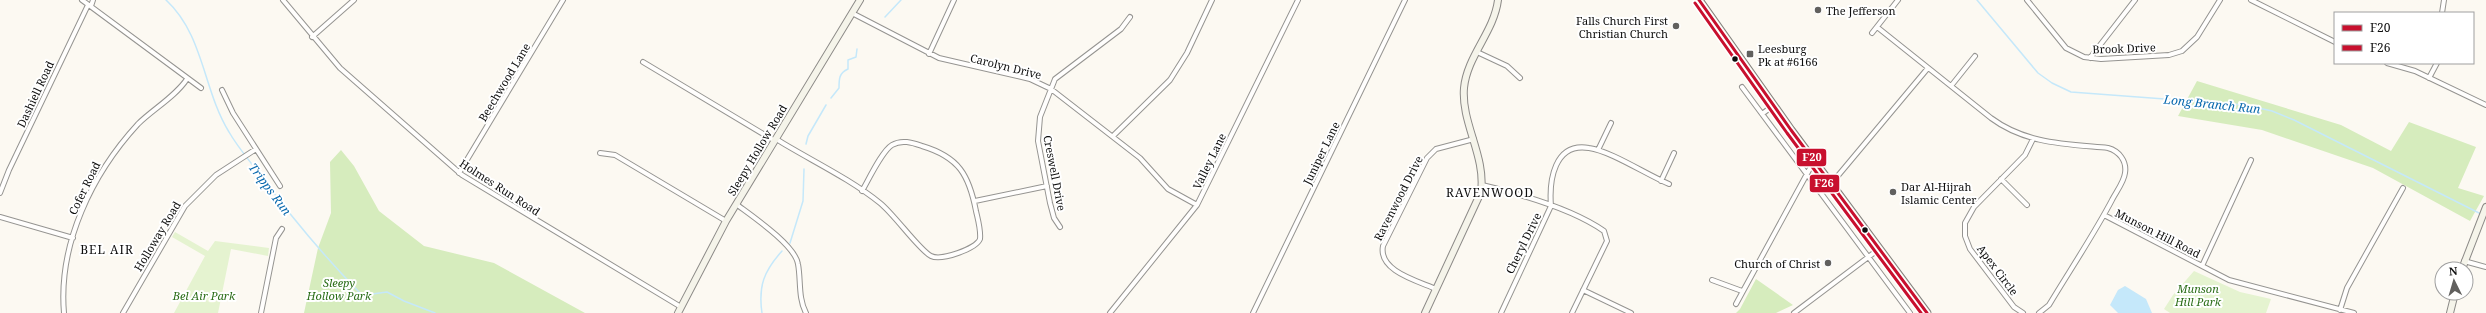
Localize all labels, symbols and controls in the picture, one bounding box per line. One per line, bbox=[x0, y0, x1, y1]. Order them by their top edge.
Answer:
place label: The Jefferson bbox=[1826, 3, 1896, 18]
marker: The Jefferson bbox=[1813, 5, 1823, 15]
legend bbox=[2334, 12, 2474, 64]
place label: Falls Church First Christian Church bbox=[1576, 13, 1668, 41]
text: F20 bbox=[2370, 19, 2391, 36]
marker: Falls Church First Christian Church bbox=[1671, 21, 1681, 31]
street label: Brook Drive bbox=[2092, 39, 2156, 57]
text: F26 bbox=[2370, 39, 2391, 56]
street label: Beechwood Lane bbox=[475, 40, 533, 124]
place label: Leesburg Pk at #6166 bbox=[1758, 41, 1818, 69]
marker: Leesburg Pk at #6166 bbox=[1745, 49, 1755, 59]
street label: Carolyn Drive bbox=[969, 50, 1043, 82]
unlabelled marker bbox=[1730, 54, 1740, 64]
street label: Dashiell Road bbox=[13, 58, 57, 130]
water label: Long Branch Run bbox=[2162, 90, 2261, 118]
street label: Sleepy Hollow Road bbox=[724, 101, 790, 198]
street label: Juniper Lane bbox=[1299, 119, 1343, 188]
street label: Valley Lane bbox=[1189, 130, 1229, 192]
street label: Creswell Drive bbox=[1040, 134, 1070, 212]
line badge: F20 bbox=[1796, 148, 1827, 167]
text: F20 bbox=[1802, 149, 1822, 164]
street label: Ravenwood Drive bbox=[1370, 153, 1426, 243]
street label: Holmes Run Road bbox=[457, 155, 543, 219]
street label: Cofer Road bbox=[65, 159, 103, 217]
water label: Tripps Run bbox=[245, 159, 295, 219]
line badge: F26 bbox=[1809, 174, 1840, 193]
text: F26 bbox=[1814, 175, 1834, 190]
place label: Dar Al-Hijrah Islamic Center bbox=[1901, 179, 1977, 207]
district label: RAVENWOOD bbox=[1446, 184, 1534, 201]
marker: Dar Al-Hijrah Islamic Center bbox=[1888, 187, 1898, 197]
street label: Holloway Road bbox=[130, 198, 184, 274]
street label: Munson Hill Road bbox=[2113, 205, 2204, 261]
street label: Cheryl Drive bbox=[1502, 210, 1544, 276]
unlabelled marker bbox=[1860, 225, 1870, 235]
district label: BEL AIR bbox=[80, 241, 134, 258]
street label: Apex Circle bbox=[1974, 242, 2022, 298]
place label: Church of Christ bbox=[1734, 256, 1820, 271]
marker: Church of Christ bbox=[1823, 258, 1833, 268]
north arrow bbox=[2434, 261, 2474, 301]
text: N bbox=[2448, 263, 2458, 278]
park label: Sleepy Hollow Park bbox=[306, 275, 372, 303]
park label: Munson Hill Park bbox=[2174, 281, 2222, 309]
park label: Bel Air Park bbox=[172, 288, 236, 303]

